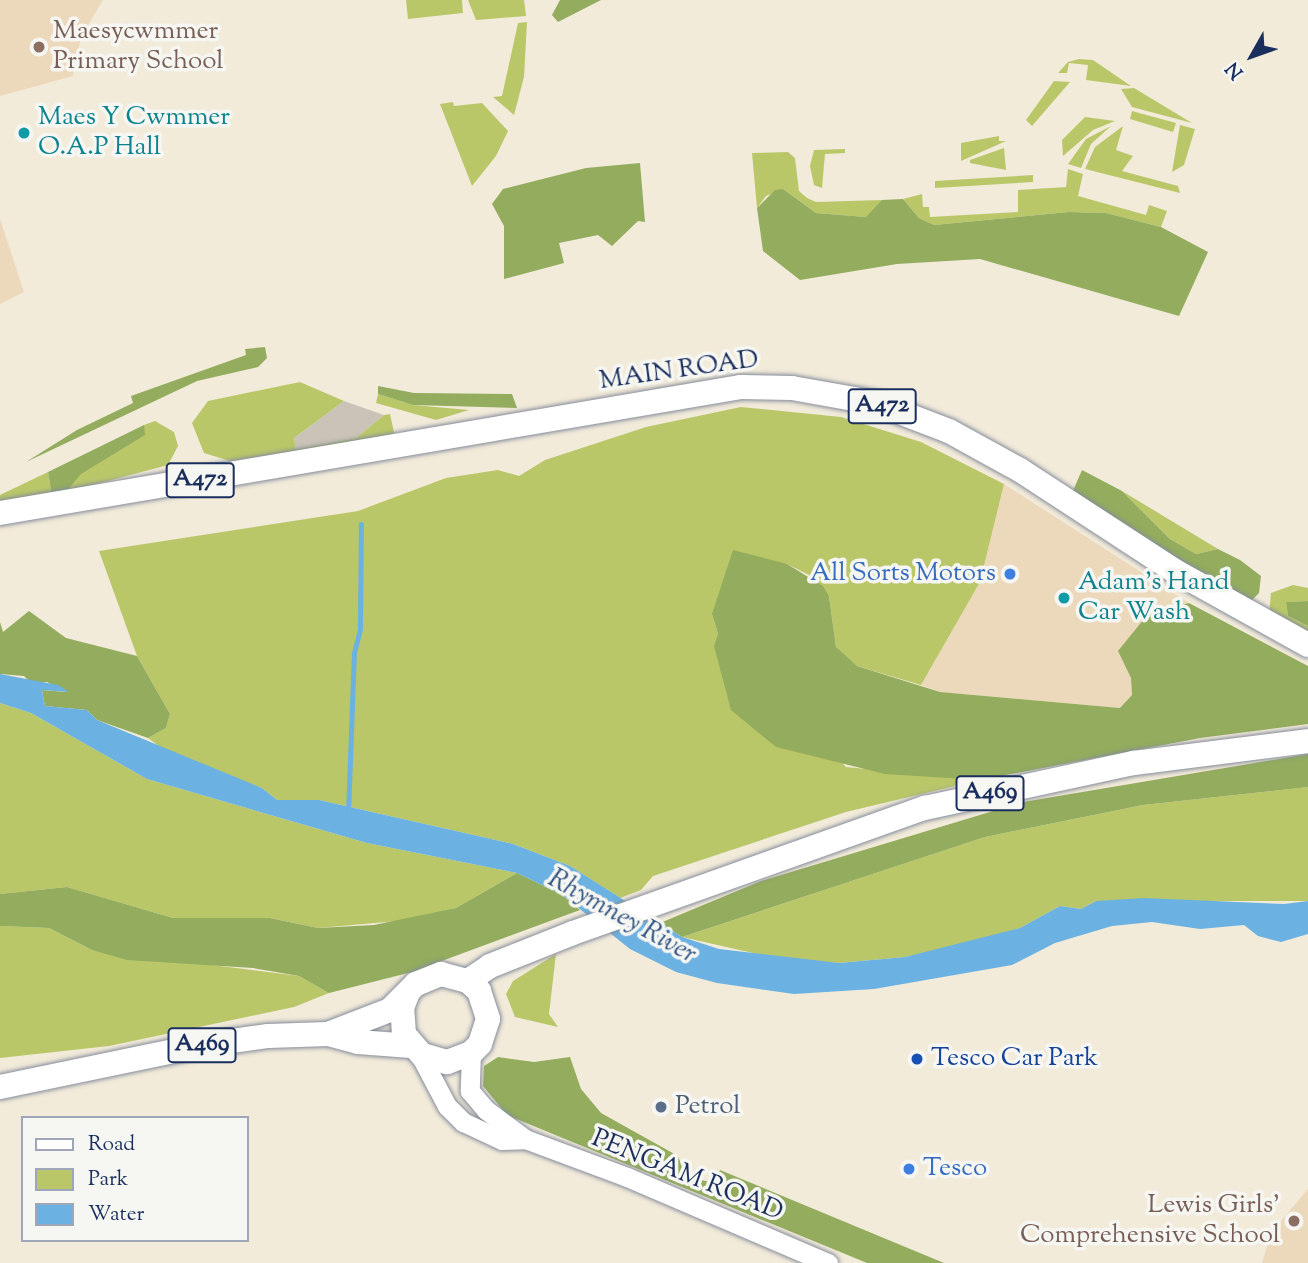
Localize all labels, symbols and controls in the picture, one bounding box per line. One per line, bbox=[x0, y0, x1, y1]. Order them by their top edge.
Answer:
place label: Maesycwmmer Primary School bbox=[53, 16, 223, 78]
north arrow bbox=[1217, 21, 1287, 91]
marker: Maesycwmmer Primary School bbox=[31, 39, 47, 55]
text: N bbox=[1220, 55, 1251, 84]
place label: Maes Y Cwmmer O.A.P Hall bbox=[38, 102, 230, 164]
marker: Maes Y Cwmmer O.A.P Hall bbox=[16, 125, 32, 141]
street label: MAIN ROAD bbox=[597, 344, 761, 398]
road number: A472 bbox=[847, 386, 917, 426]
road number: A472 bbox=[165, 460, 235, 500]
place label: All Sorts Motors bbox=[810, 558, 996, 590]
marker: All Sorts Motors bbox=[1002, 566, 1018, 582]
place label: Adam's Hand Car Wash bbox=[1078, 567, 1229, 628]
marker: Adam's Hand Car Wash bbox=[1056, 590, 1072, 606]
road number: A469 bbox=[955, 772, 1025, 814]
water label: Rhymney River bbox=[542, 862, 702, 972]
road number: A469 bbox=[167, 1024, 237, 1065]
place label: Tesco Car Park bbox=[931, 1043, 1098, 1075]
marker: Tesco Car Park bbox=[909, 1051, 925, 1067]
place label: Petrol bbox=[675, 1091, 741, 1123]
marker: Petrol bbox=[653, 1099, 669, 1115]
legend bbox=[21, 1116, 248, 1242]
street label: PENGAM ROAD bbox=[587, 1123, 787, 1229]
text: Road bbox=[88, 1130, 135, 1160]
place label: Tesco bbox=[923, 1153, 987, 1185]
marker: Tesco bbox=[901, 1161, 917, 1177]
text: Park bbox=[88, 1165, 128, 1195]
place label: Lewis Girls' Comprehensive School bbox=[1020, 1190, 1280, 1252]
text: Water bbox=[88, 1200, 144, 1230]
marker: Lewis Girls' Comprehensive School bbox=[1286, 1213, 1302, 1229]

